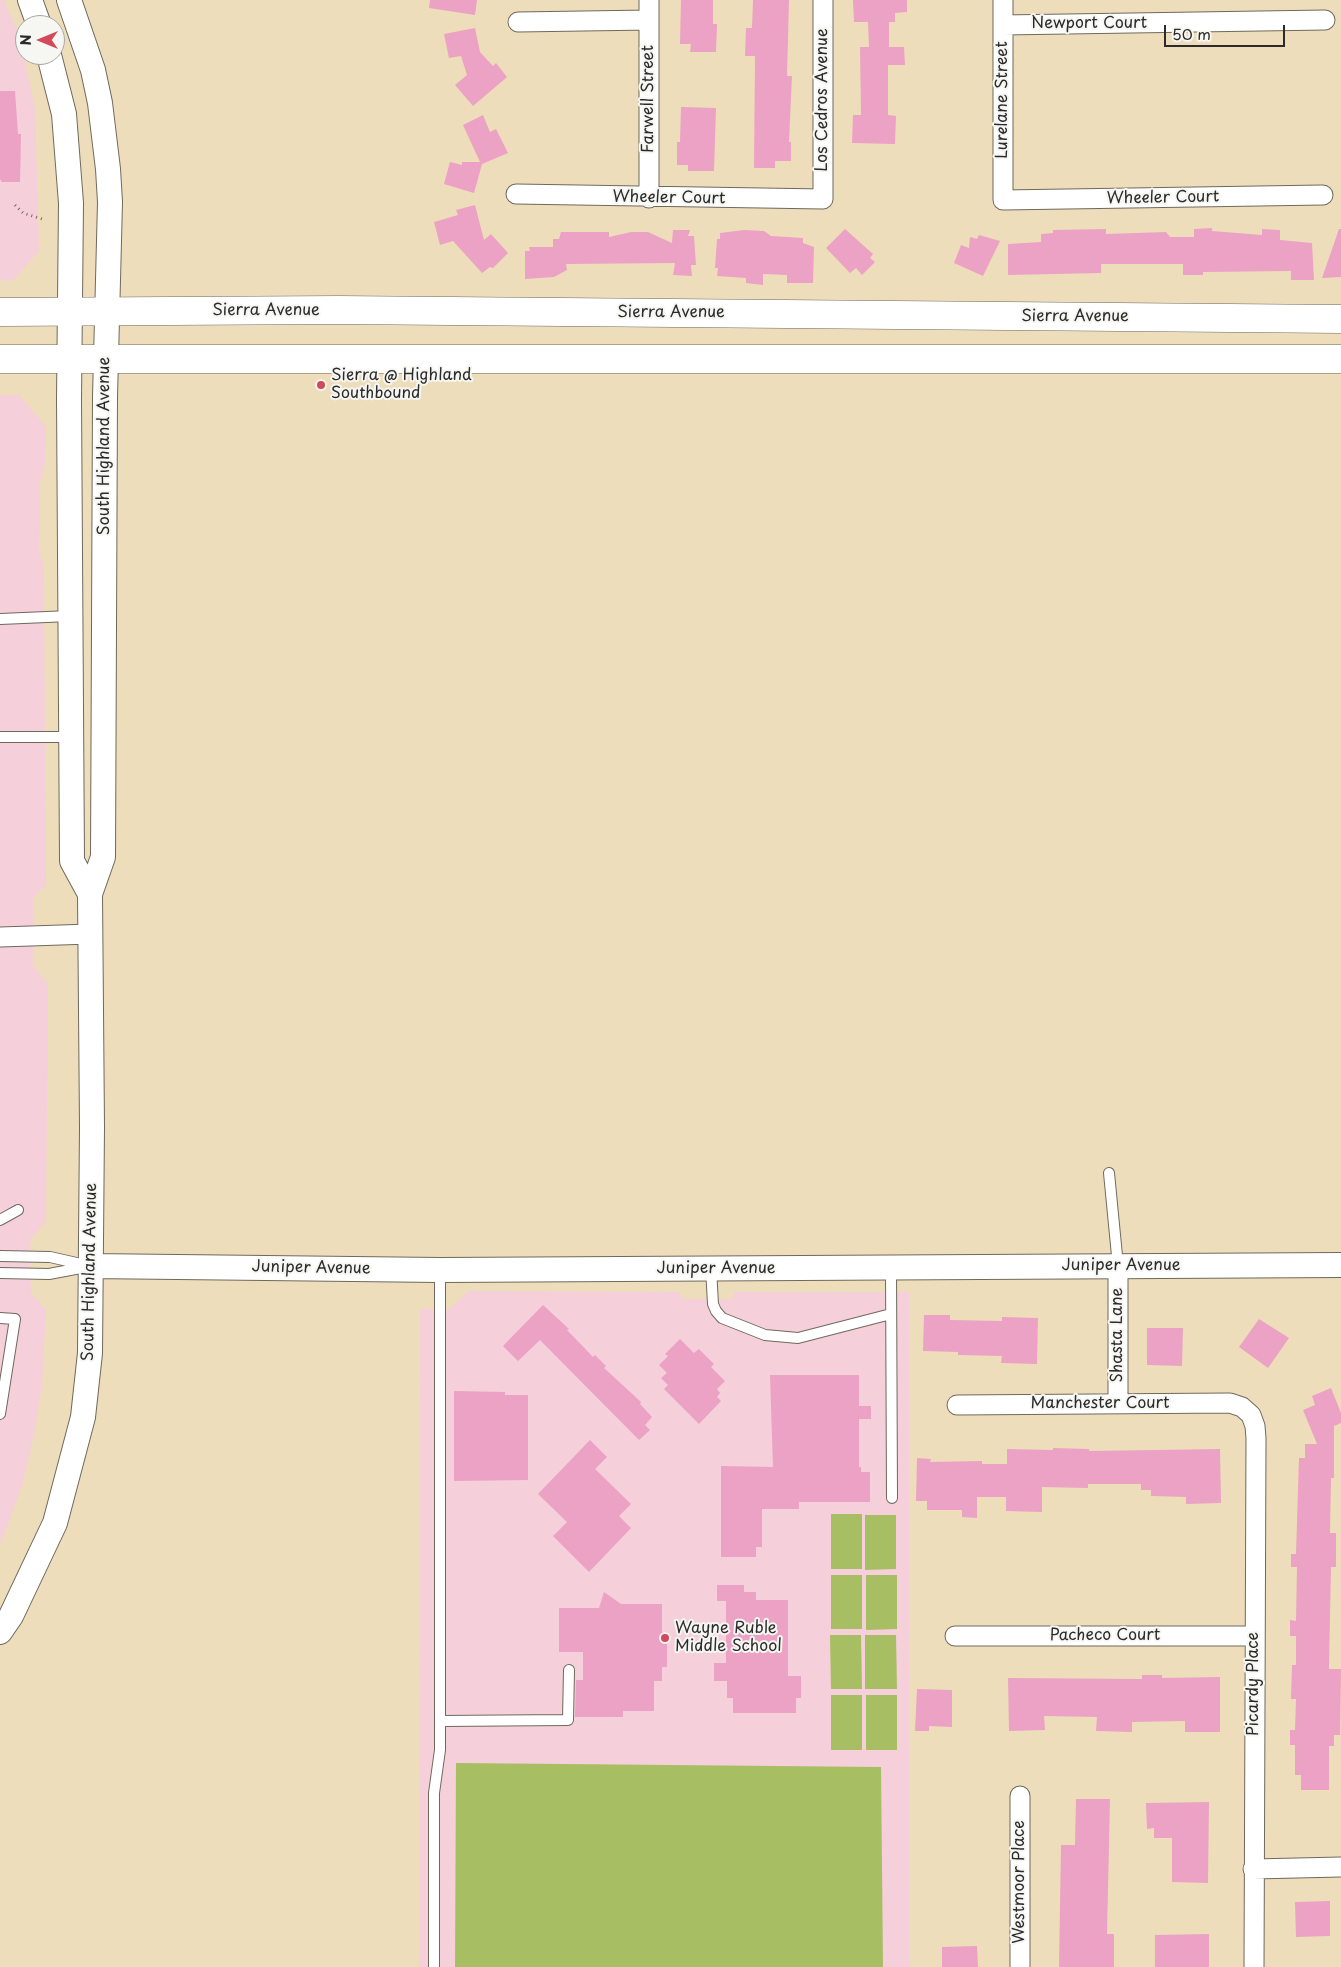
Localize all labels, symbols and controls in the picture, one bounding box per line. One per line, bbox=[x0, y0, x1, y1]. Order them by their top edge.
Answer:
street label: Newport Court bbox=[1031, 14, 1147, 34]
north arrow bbox=[15, 15, 65, 65]
scale bar bbox=[1166, 15, 1287, 47]
text: 50 m bbox=[1172, 22, 1211, 45]
street label: Los Cedros Avenue bbox=[813, 28, 833, 172]
text: N bbox=[15, 34, 36, 46]
street label: Lurelane Street bbox=[993, 41, 1013, 159]
street label: Farwell Street bbox=[639, 45, 659, 153]
street label: Wheeler Court bbox=[613, 187, 725, 209]
street label: Wheeler Court bbox=[1107, 187, 1219, 209]
street label: Sierra Avenue bbox=[212, 301, 320, 321]
street label: Sierra Avenue bbox=[617, 303, 725, 323]
street label: Sierra Avenue bbox=[1021, 307, 1129, 327]
street label: South Highland Avenue bbox=[95, 357, 115, 535]
place label: Sierra @ Highland Southbound bbox=[331, 366, 472, 404]
marker: Sierra @ Highland Southbound bbox=[315, 379, 327, 391]
street label: South Highland Avenue bbox=[79, 1183, 101, 1361]
street label: Juniper Avenue bbox=[1062, 1256, 1180, 1276]
street label: Juniper Avenue bbox=[251, 1257, 371, 1279]
street label: Juniper Avenue bbox=[657, 1259, 775, 1279]
street label: Shasta Lane bbox=[1108, 1287, 1128, 1383]
street label: Manchester Court bbox=[1031, 1394, 1169, 1414]
place label: Wayne Ruble Middle School bbox=[675, 1619, 782, 1657]
street label: Pacheco Court bbox=[1050, 1626, 1160, 1646]
marker: Wayne Ruble Middle School bbox=[659, 1632, 671, 1644]
street label: Picardy Place bbox=[1244, 1632, 1264, 1736]
street label: Westmoor Place bbox=[1010, 1820, 1030, 1944]

